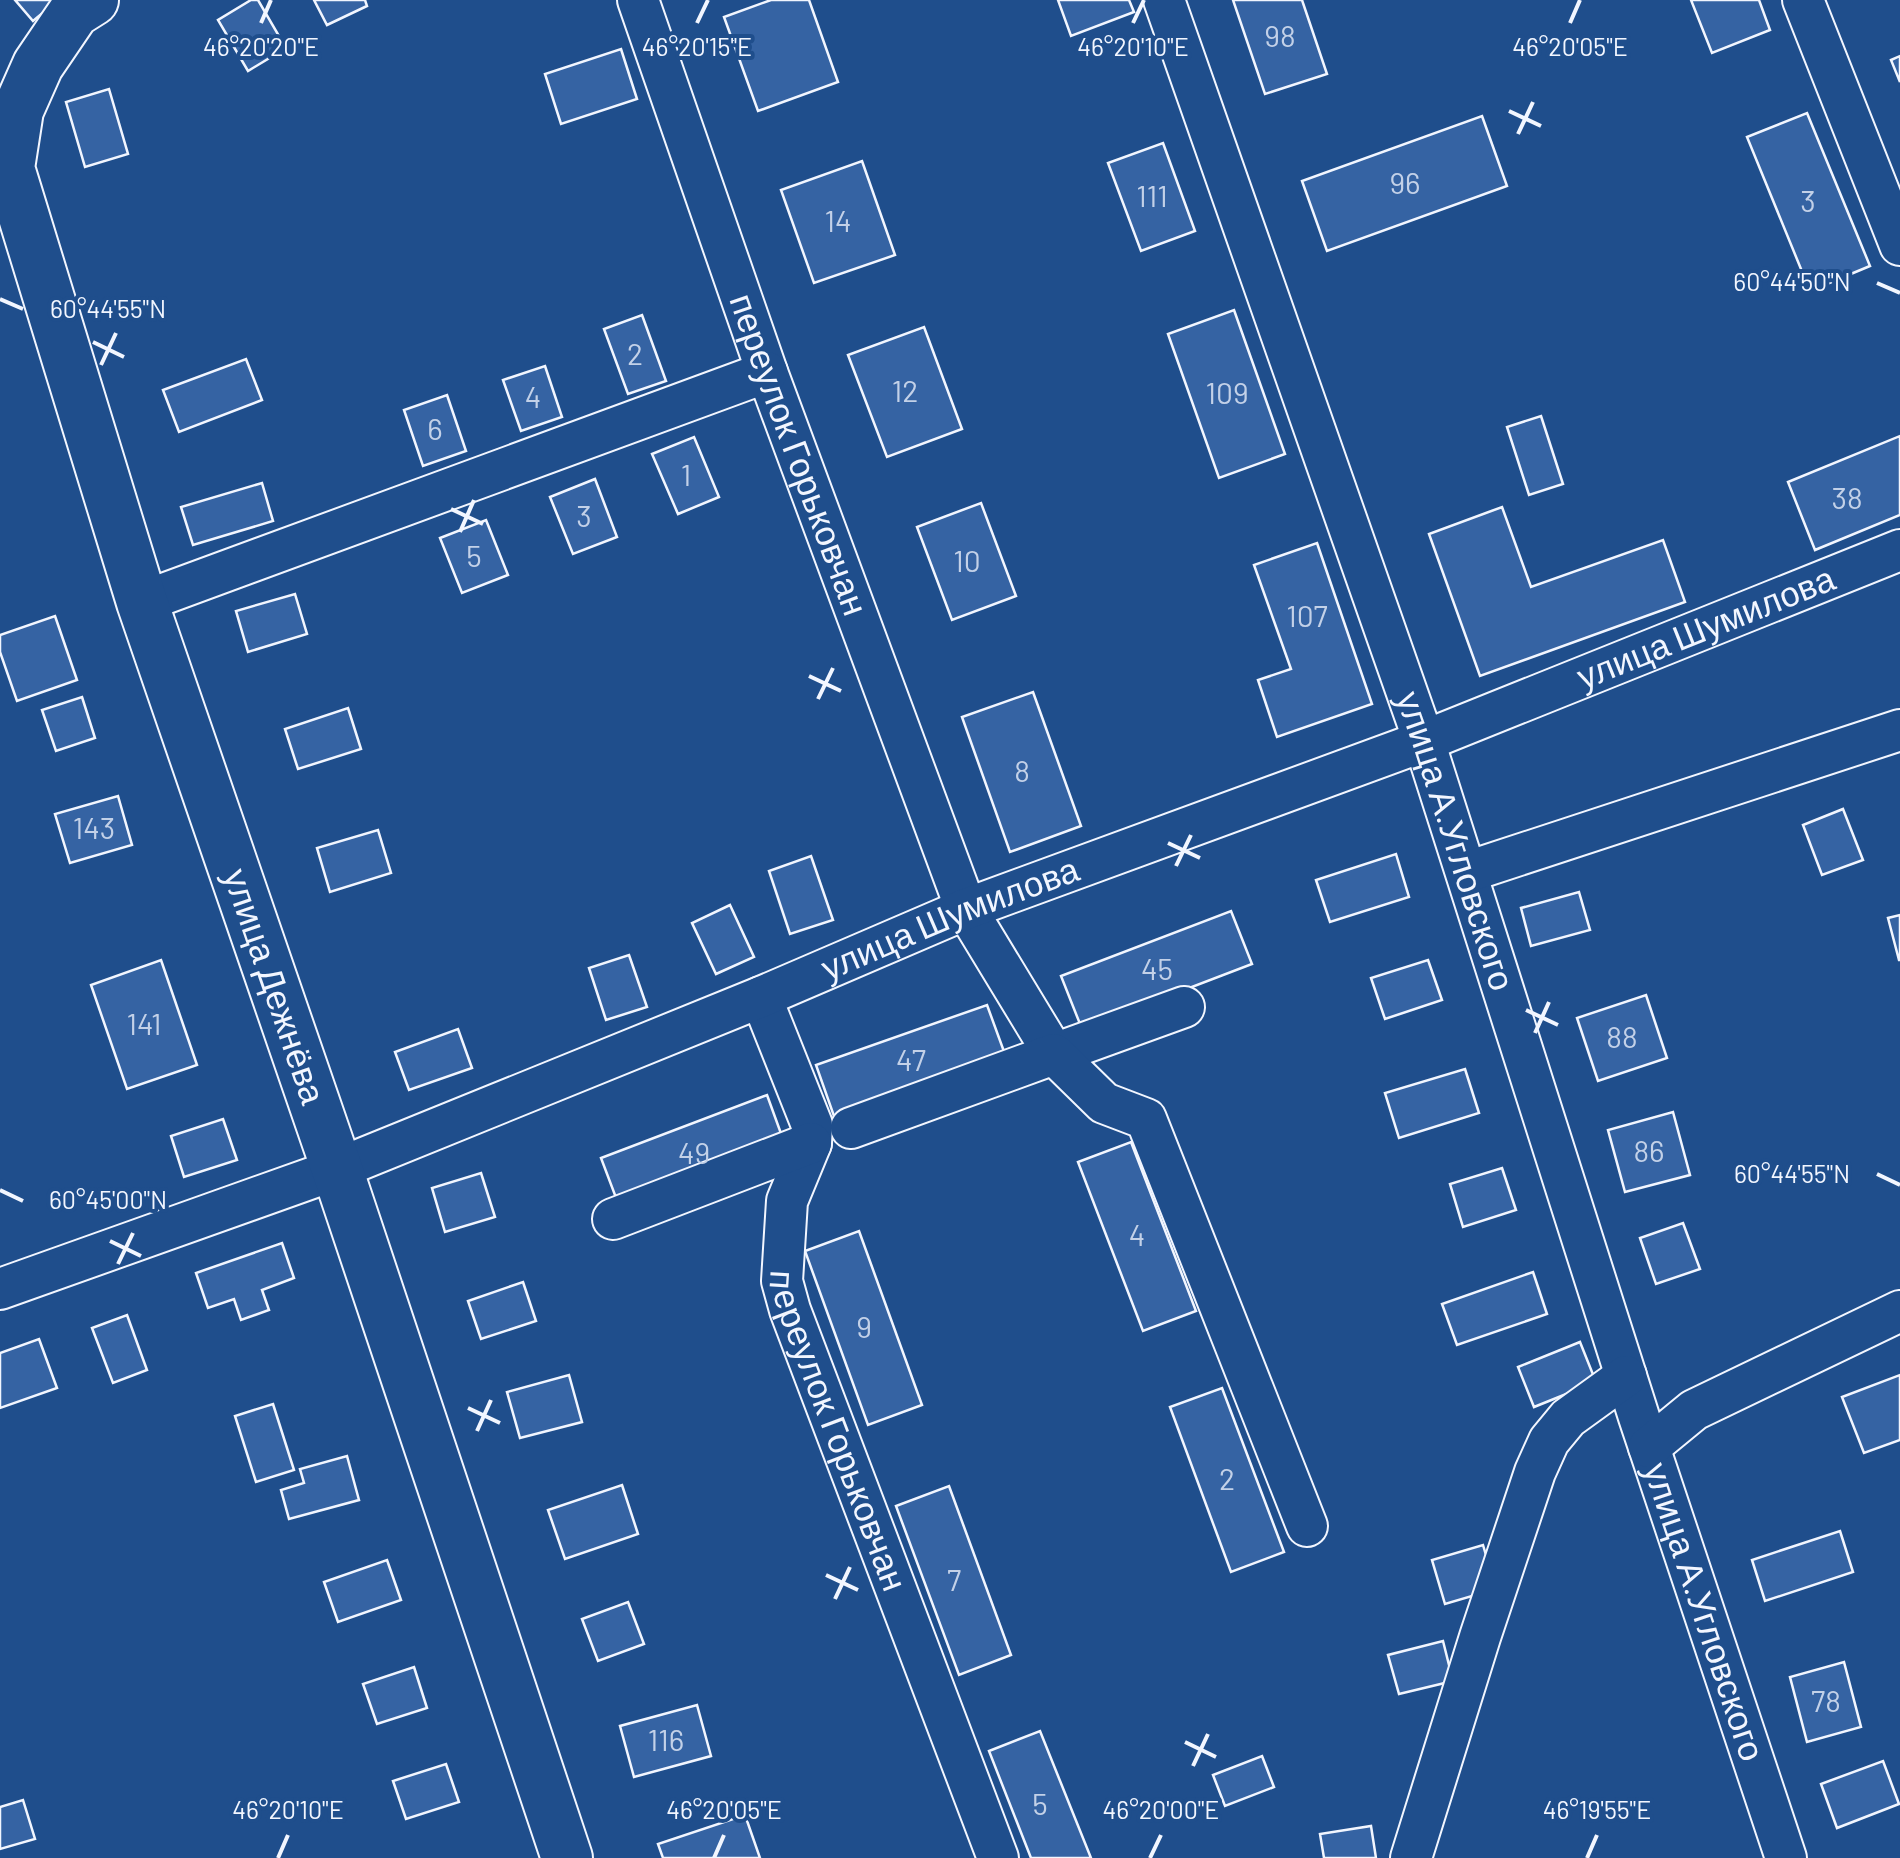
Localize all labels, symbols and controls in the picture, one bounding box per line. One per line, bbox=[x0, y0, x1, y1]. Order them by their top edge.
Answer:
house number: 98 bbox=[1264, 17, 1296, 53]
text: 46°20'20"E bbox=[203, 31, 319, 61]
text: 46°20'15"E bbox=[642, 31, 752, 61]
text: 46°20'10"E bbox=[1077, 31, 1189, 61]
text: 46°20'05"E bbox=[1512, 31, 1628, 61]
house number: 96 bbox=[1389, 164, 1421, 200]
house number: 111 bbox=[1136, 177, 1168, 213]
house number: 3 bbox=[1800, 182, 1816, 218]
house number: 14 bbox=[824, 202, 852, 238]
text: 60°44'50"N bbox=[1733, 266, 1851, 296]
street label: переулок Горьковчан bbox=[722, 288, 878, 621]
text: 60°44'55"N bbox=[50, 293, 166, 323]
house number: 2 bbox=[627, 335, 643, 371]
house number: 12 bbox=[892, 372, 918, 408]
house number: 109 bbox=[1205, 374, 1249, 410]
house number: 4 bbox=[525, 378, 541, 414]
house number: 6 bbox=[427, 410, 443, 446]
house number: 1 bbox=[681, 456, 691, 492]
house number: 38 bbox=[1831, 479, 1863, 515]
house number: 3 bbox=[576, 497, 592, 533]
house number: 5 bbox=[466, 537, 482, 573]
house number: 10 bbox=[953, 542, 981, 578]
street label: улица Шумилова bbox=[1570, 555, 1841, 697]
house number: 107 bbox=[1286, 597, 1328, 633]
street label: улица А.Угловского bbox=[1389, 685, 1525, 995]
house number: 8 bbox=[1014, 752, 1030, 788]
house number: 143 bbox=[73, 809, 115, 845]
street label: улица Шумилова bbox=[814, 846, 1084, 988]
street label: улица Дежнёва bbox=[216, 863, 336, 1109]
house number: 45 bbox=[1141, 950, 1173, 986]
house number: 141 bbox=[127, 1005, 161, 1041]
house number: 88 bbox=[1606, 1018, 1638, 1054]
house number: 47 bbox=[896, 1041, 926, 1077]
house number: 86 bbox=[1633, 1132, 1665, 1168]
house number: 49 bbox=[678, 1134, 710, 1170]
text: 60°44'55"N bbox=[1734, 1158, 1850, 1188]
text: 60°45'00"N bbox=[49, 1184, 167, 1214]
house number: 4 bbox=[1129, 1216, 1145, 1252]
street label: переулок Горьковчан bbox=[763, 1269, 918, 1596]
house number: 9 bbox=[856, 1308, 872, 1344]
street label: улица А.Угловского bbox=[1637, 1457, 1775, 1766]
house number: 2 bbox=[1219, 1460, 1235, 1496]
house number: 7 bbox=[947, 1561, 961, 1597]
house number: 78 bbox=[1811, 1682, 1841, 1718]
house number: 116 bbox=[648, 1721, 684, 1757]
house number: 5 bbox=[1032, 1785, 1048, 1821]
text: 46°20'10"E bbox=[232, 1794, 344, 1824]
text: 46°20'05"E bbox=[666, 1794, 782, 1824]
text: 46°20'00"E bbox=[1103, 1794, 1219, 1824]
text: 46°19'55"E bbox=[1543, 1794, 1651, 1824]

